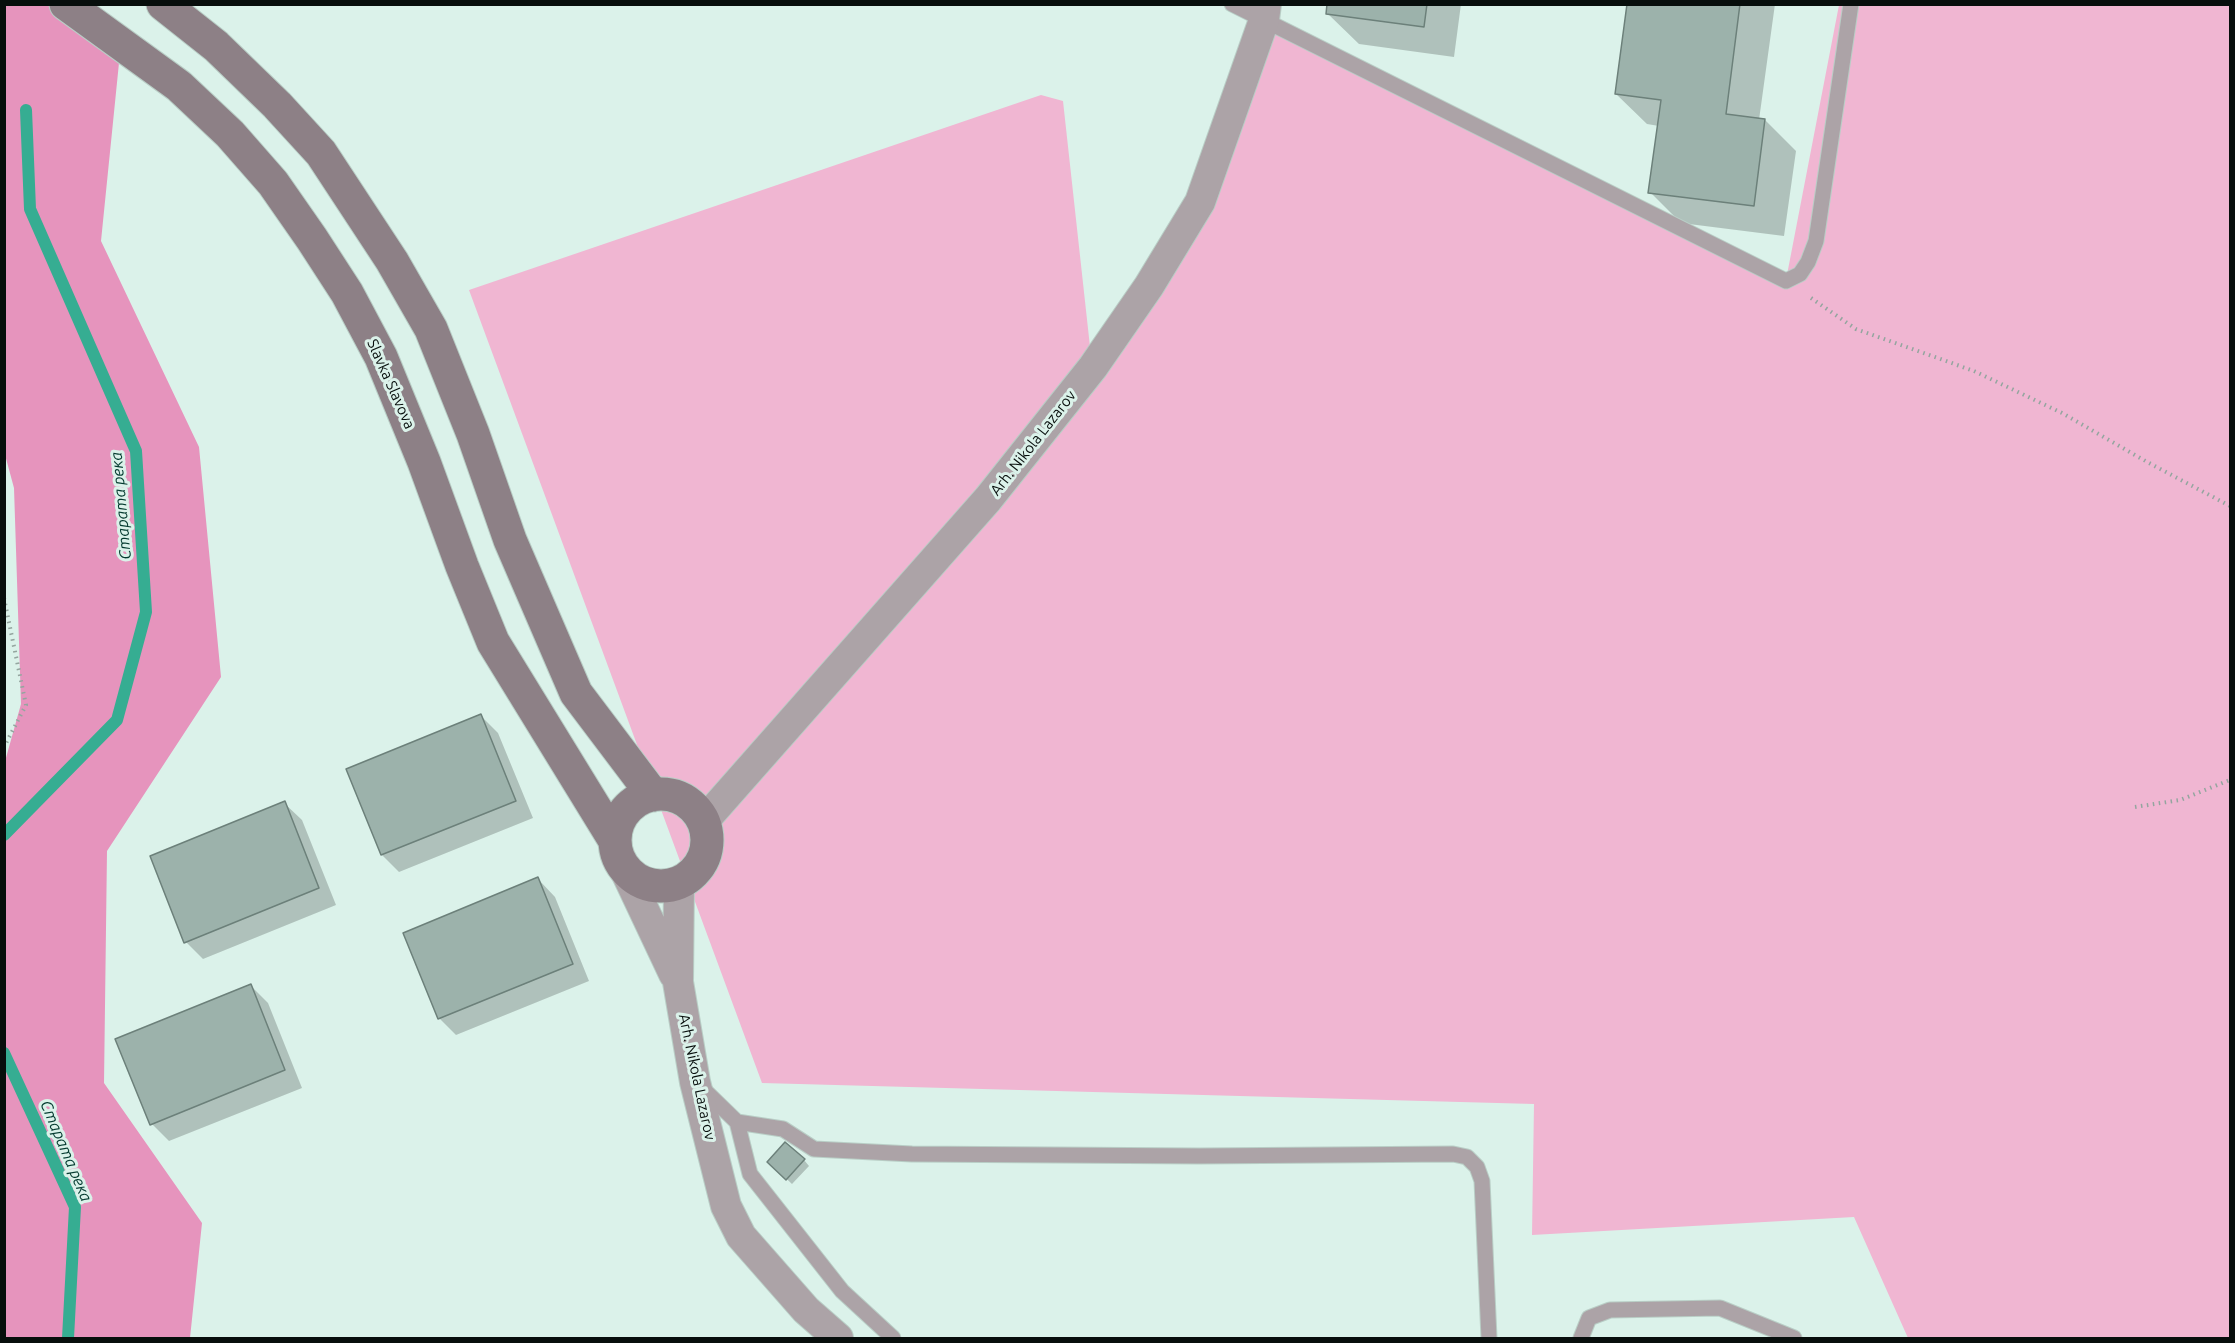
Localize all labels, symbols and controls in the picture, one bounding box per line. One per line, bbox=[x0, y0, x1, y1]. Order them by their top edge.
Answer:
street label: Slavka Slavova bbox=[363, 336, 419, 432]
street label: Arh. Nikola Lazarov bbox=[986, 387, 1080, 499]
water label: Старата река bbox=[107, 451, 135, 561]
street label: Arh. Nikola Lazarov bbox=[675, 1012, 719, 1142]
water label: Старата река bbox=[36, 1098, 96, 1204]

